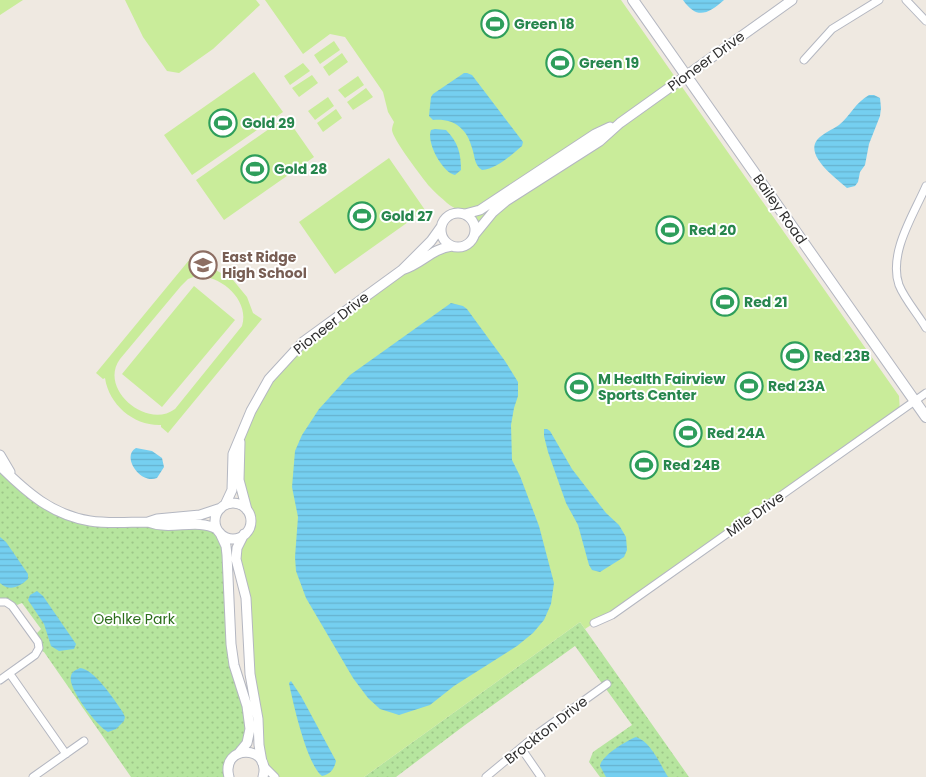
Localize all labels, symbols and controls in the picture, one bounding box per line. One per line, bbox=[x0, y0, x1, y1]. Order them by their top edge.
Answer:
sports icon: Green 18 bbox=[480, 9, 510, 39]
place label: Green 18 bbox=[514, 14, 575, 34]
street label: Pioneer Drive bbox=[663, 26, 749, 96]
sports icon: Green 19 bbox=[545, 48, 575, 78]
place label: Green 19 bbox=[579, 53, 639, 73]
sports icon: Gold 29 bbox=[208, 108, 238, 138]
place label: Gold 29 bbox=[242, 113, 295, 133]
sports icon: Gold 28 bbox=[240, 154, 270, 184]
place label: Gold 28 bbox=[274, 159, 327, 179]
street label: Bailey Road bbox=[748, 170, 812, 248]
sports icon: Gold 27 bbox=[347, 201, 377, 231]
place label: Gold 27 bbox=[381, 206, 433, 226]
sports icon: Red 20 bbox=[655, 215, 685, 245]
place label: Red 20 bbox=[689, 220, 736, 240]
place label: East Ridge High School bbox=[222, 247, 307, 283]
school or university icon: East Ridge High School bbox=[188, 250, 218, 280]
street label: Pioneer Drive bbox=[289, 287, 373, 359]
sports icon: Red 21 bbox=[710, 287, 740, 317]
place label: Red 21 bbox=[744, 292, 787, 312]
sports icon: Red 23B bbox=[780, 341, 810, 371]
place label: Red 23B bbox=[814, 346, 870, 366]
place label: M Health Fairview Sports Center bbox=[598, 369, 726, 405]
sports icon: Red 23A bbox=[734, 371, 764, 401]
sports icon: M Health Fairview Sports Center bbox=[564, 372, 594, 402]
place label: Red 23A bbox=[768, 376, 826, 396]
sports icon: Red 24A bbox=[673, 418, 703, 448]
place label: Red 24A bbox=[707, 423, 766, 443]
sports icon: Red 24B bbox=[629, 450, 659, 480]
place label: Red 24B bbox=[663, 455, 720, 475]
street label: Mile Drive bbox=[722, 487, 788, 541]
park label: Oehlke Park bbox=[93, 609, 176, 629]
street label: Brockton Drive bbox=[500, 691, 592, 769]

